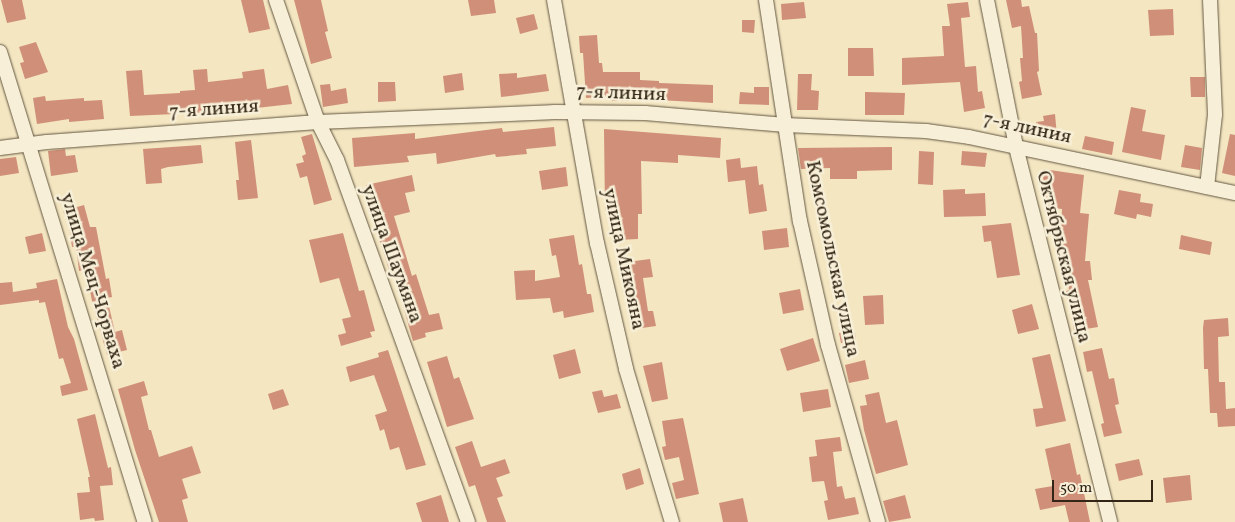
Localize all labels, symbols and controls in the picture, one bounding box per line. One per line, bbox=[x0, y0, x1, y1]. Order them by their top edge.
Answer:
street label: 7-я линия bbox=[576, 80, 666, 108]
street label: 7-я линия bbox=[168, 95, 260, 125]
street label: 7-я линия bbox=[981, 108, 1073, 150]
street label: Комсомольская улица bbox=[799, 158, 865, 360]
street label: Октябрьская улица bbox=[1030, 168, 1096, 346]
street label: улица Шаумяна bbox=[355, 182, 427, 326]
street label: улица Микояна bbox=[596, 186, 650, 332]
street label: улица Мец-Чорваха bbox=[54, 190, 130, 372]
scale bar bbox=[1055, 470, 1156, 502]
text: 50 m bbox=[1060, 478, 1092, 499]

